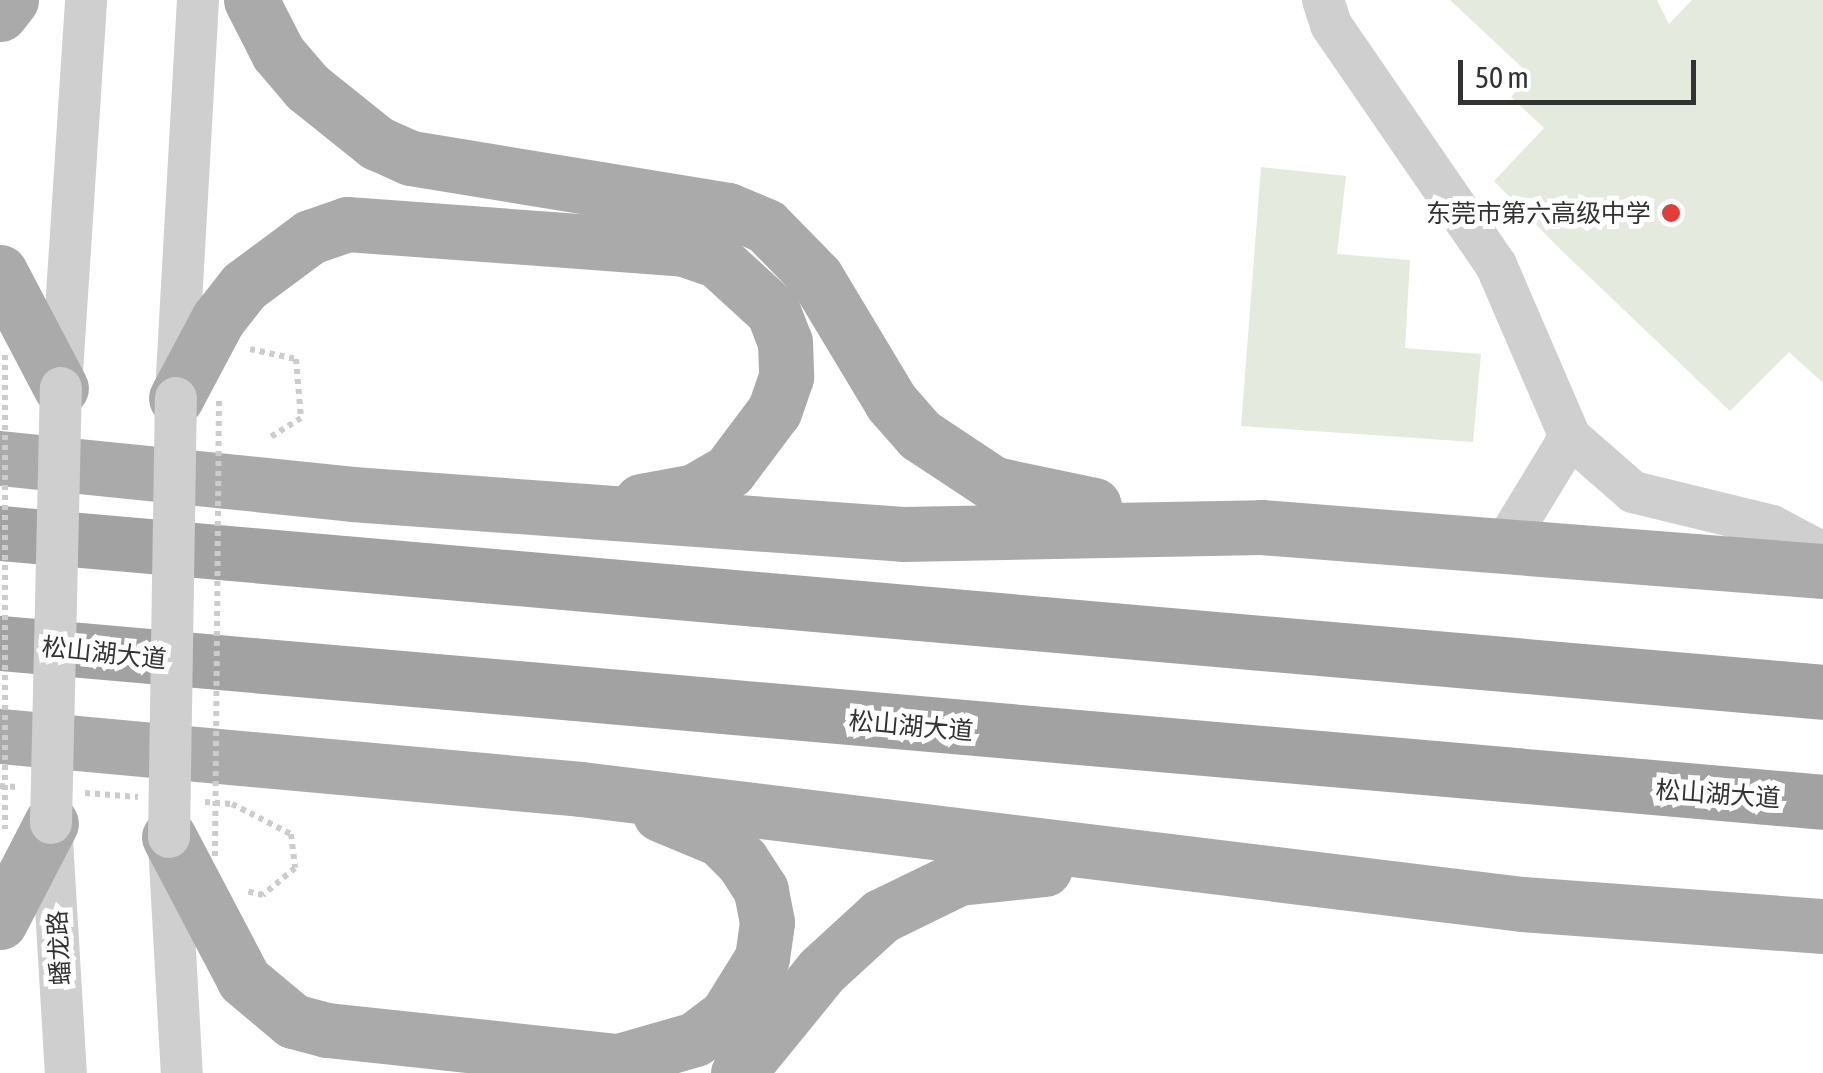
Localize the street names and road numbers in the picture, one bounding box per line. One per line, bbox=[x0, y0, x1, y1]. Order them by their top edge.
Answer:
street label: 松山湖大道 bbox=[40, 632, 168, 674]
street label: 松山湖大道 bbox=[847, 706, 975, 746]
street label: 松山湖大道 bbox=[1655, 775, 1781, 813]
street label: 蟠龙路 bbox=[42, 910, 76, 986]

